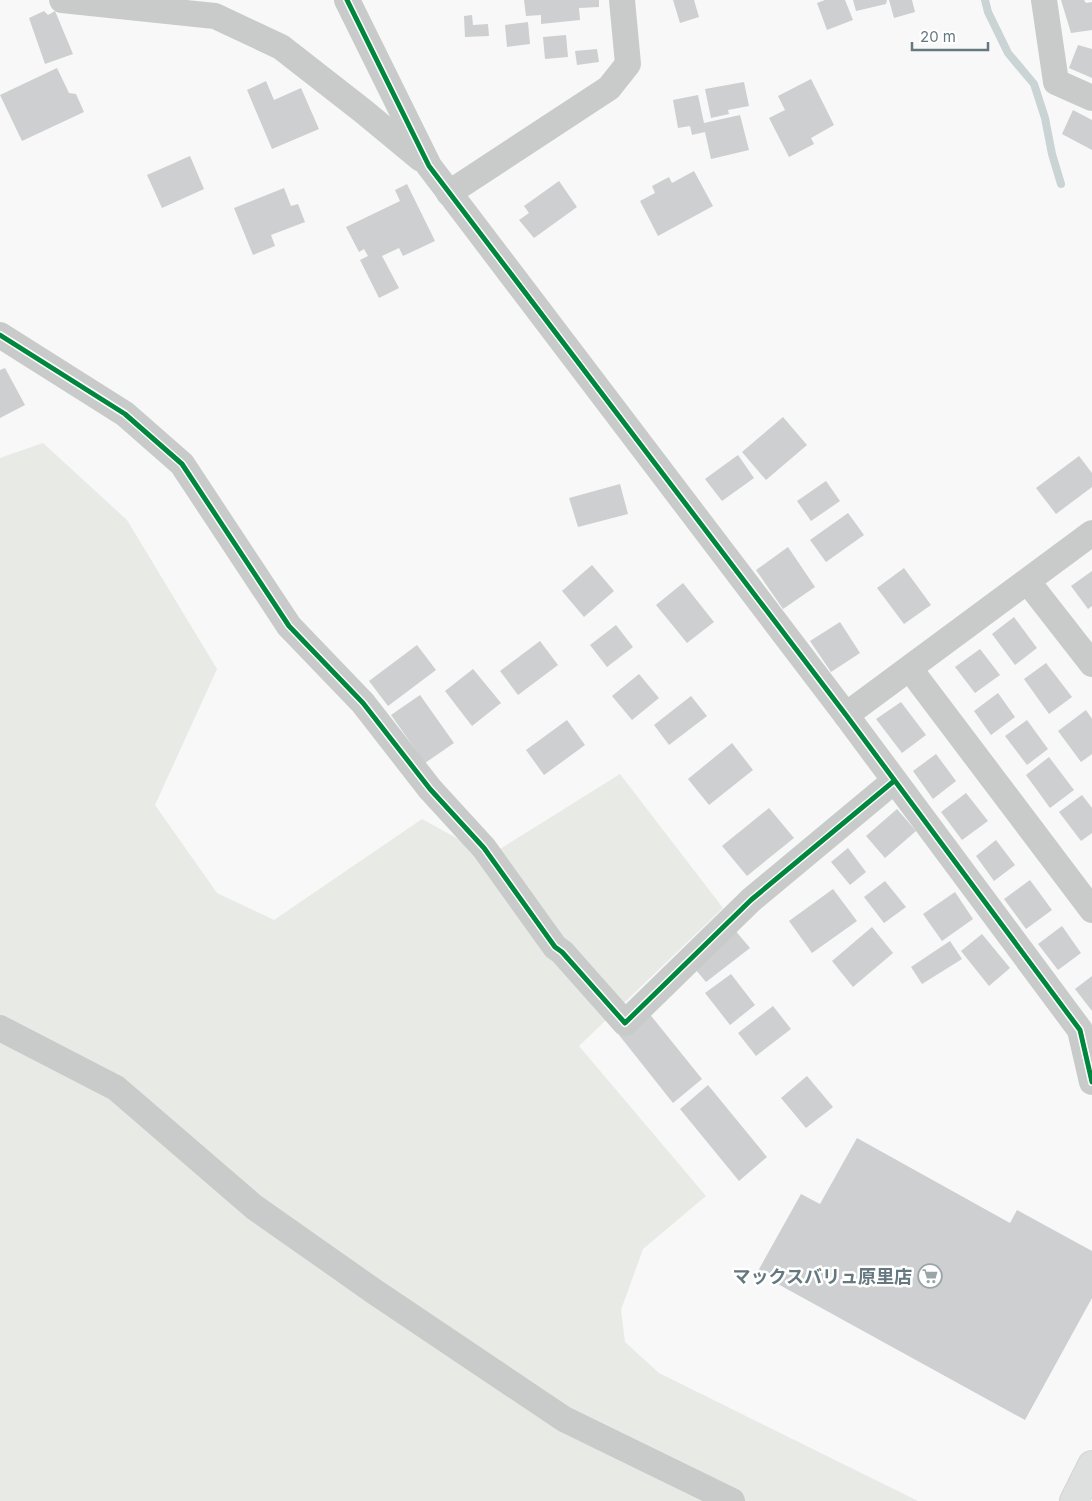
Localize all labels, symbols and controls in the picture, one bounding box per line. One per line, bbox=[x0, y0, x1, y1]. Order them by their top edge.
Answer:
scale bar bbox=[912, 20, 988, 52]
text: 20 m bbox=[920, 27, 956, 46]
supermarket icon: マックスバリュ原里店 bbox=[917, 1263, 943, 1289]
place label: マックスバリュ原里店 bbox=[733, 1266, 912, 1287]

